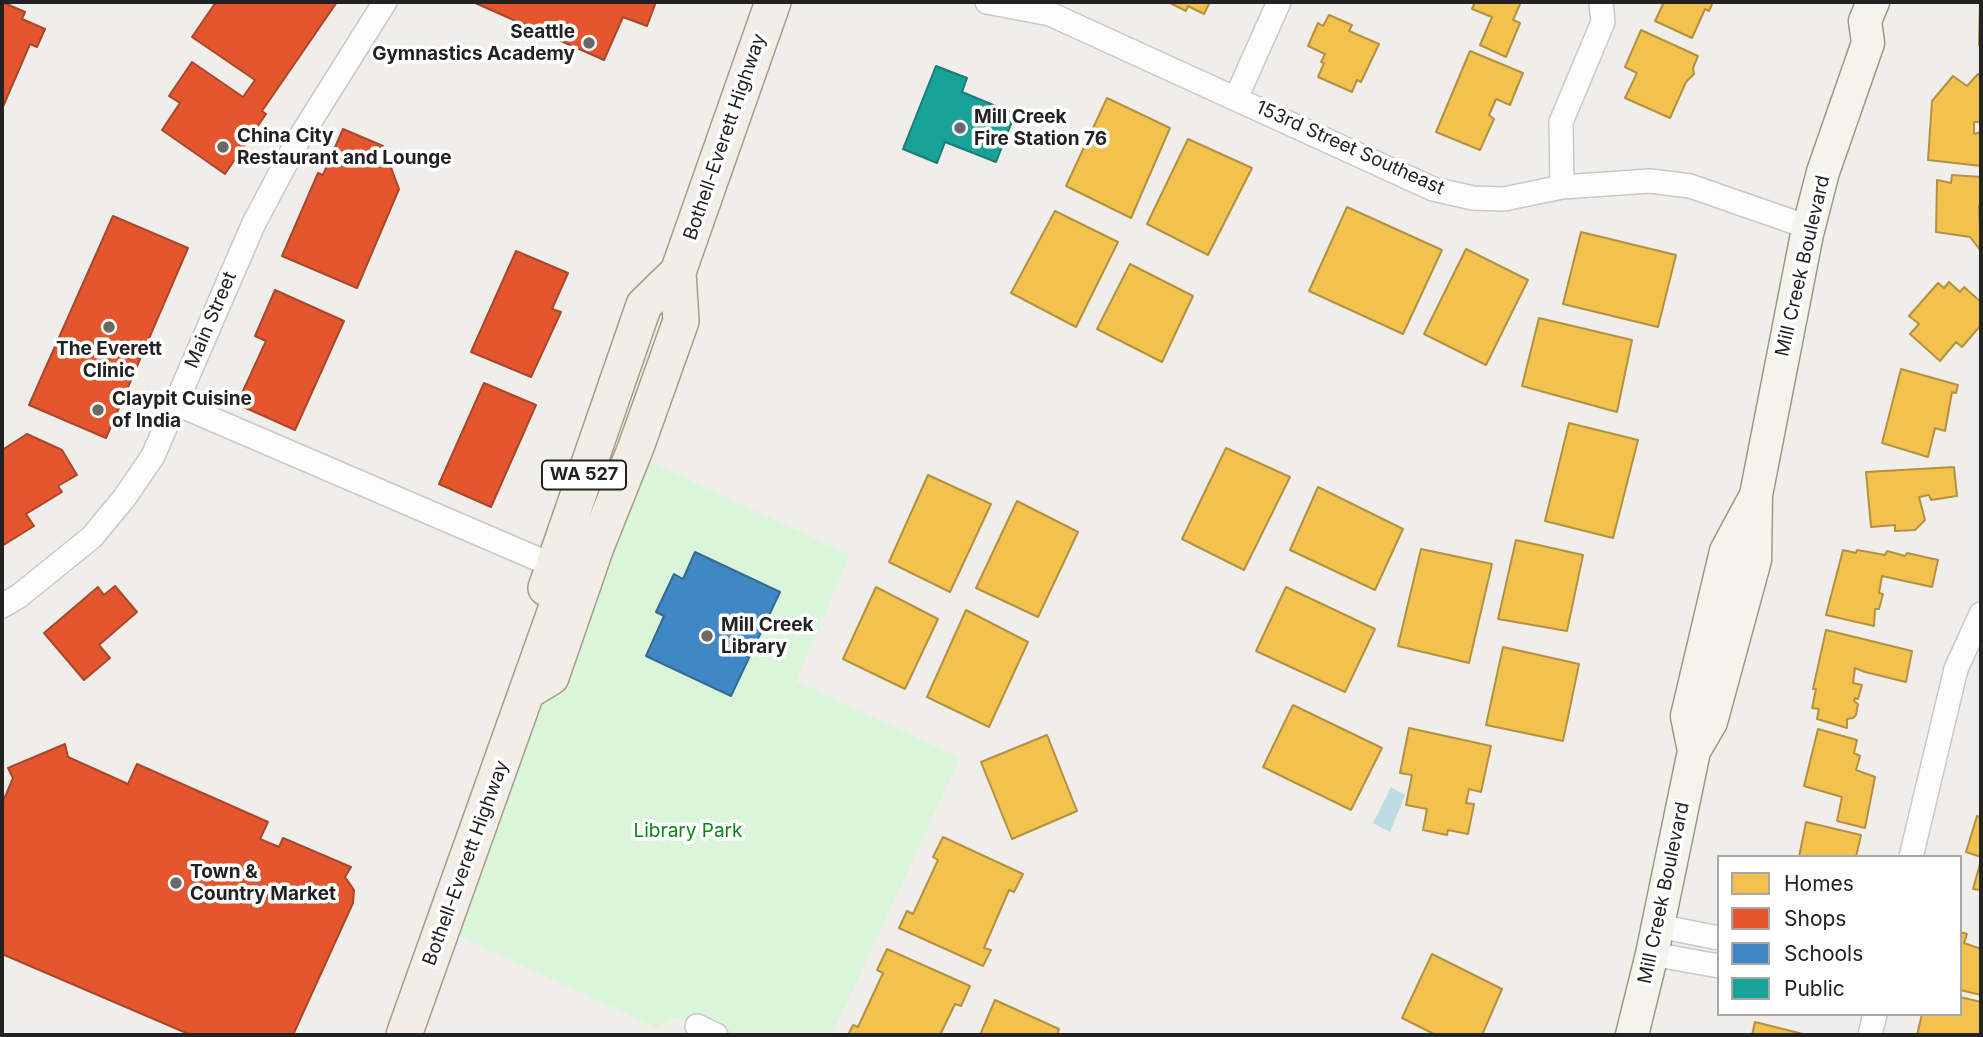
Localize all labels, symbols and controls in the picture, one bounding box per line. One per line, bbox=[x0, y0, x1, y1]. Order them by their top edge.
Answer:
place label: Seattle Gymnastics Academy bbox=[372, 21, 575, 65]
street label: Bothell-Everett Highway bbox=[679, 31, 771, 243]
marker: Seattle Gymnastics Academy bbox=[581, 35, 597, 51]
street label: 153rd Street Southeast bbox=[1252, 96, 1448, 200]
place label: Mill Creek Fire Station 76 bbox=[974, 106, 1107, 150]
marker: Mill Creek Fire Station 76 bbox=[952, 120, 968, 136]
place label: China City Restaurant and Lounge bbox=[237, 125, 452, 169]
marker: China City Restaurant and Lounge bbox=[215, 139, 231, 155]
street label: Mill Creek Boulevard bbox=[1771, 173, 1835, 359]
street label: Main Street bbox=[180, 268, 242, 372]
marker: The Everett Clinic bbox=[101, 319, 117, 335]
place label: The Everett Clinic bbox=[56, 338, 162, 382]
place label: Claypit Cuisine of India bbox=[112, 388, 252, 432]
marker: Claypit Cuisine of India bbox=[90, 402, 106, 418]
road number: WA 527 bbox=[542, 461, 626, 490]
place label: Mill Creek Library bbox=[721, 614, 814, 658]
marker: Mill Creek Library bbox=[699, 628, 715, 644]
street label: Bothell-Everett Highway bbox=[418, 757, 514, 969]
street label: Mill Creek Boulevard bbox=[1634, 800, 1694, 986]
park label: Library Park bbox=[634, 820, 742, 842]
legend bbox=[1717, 855, 1962, 1016]
place label: Town & Country Market bbox=[190, 861, 336, 905]
text: Homes bbox=[1784, 871, 1854, 896]
marker: Town & Country Market bbox=[168, 875, 184, 891]
text: Shops bbox=[1784, 906, 1846, 931]
text: Schools bbox=[1784, 941, 1863, 966]
text: Public bbox=[1784, 976, 1845, 1001]

